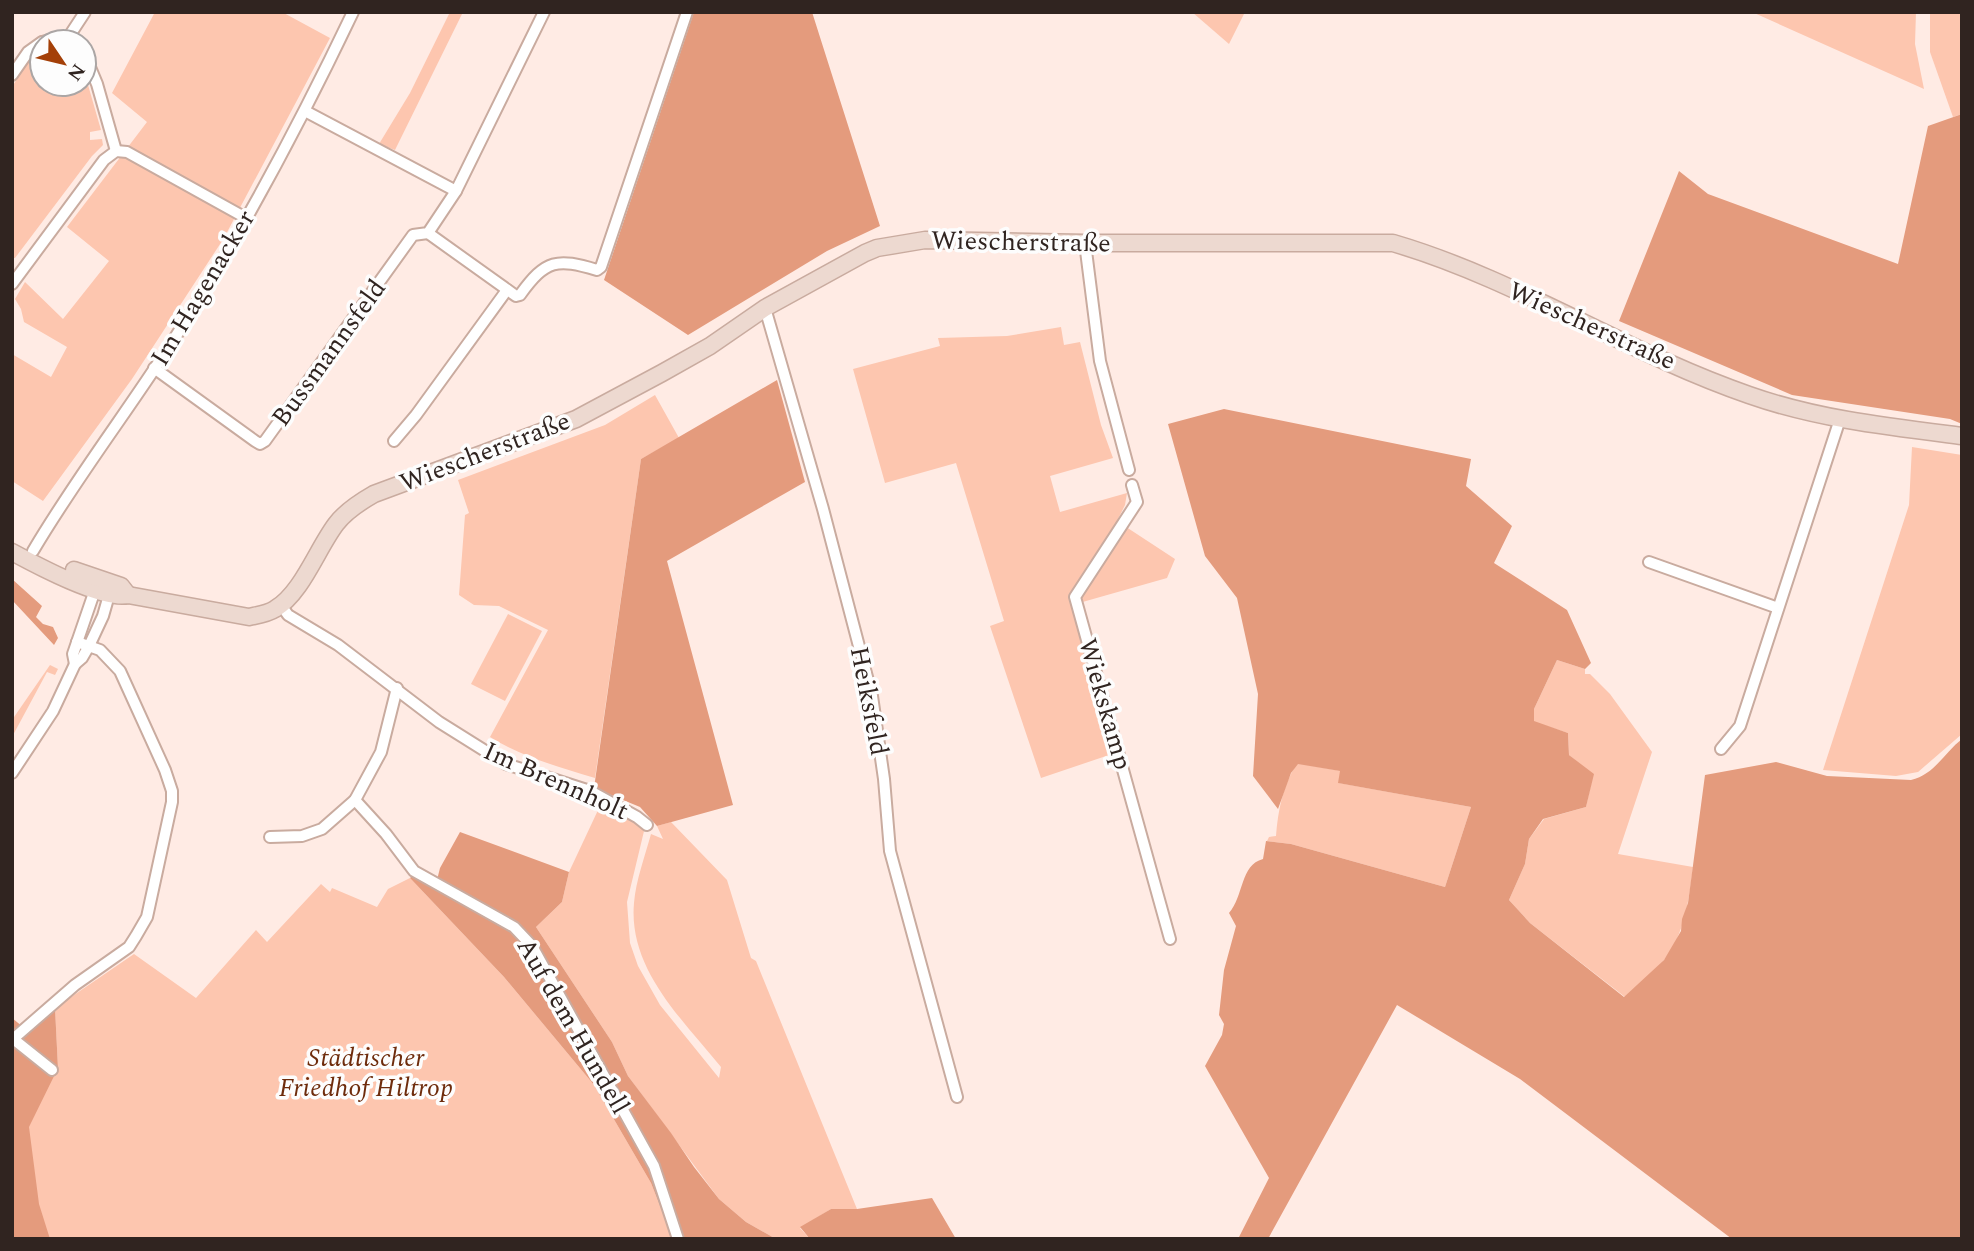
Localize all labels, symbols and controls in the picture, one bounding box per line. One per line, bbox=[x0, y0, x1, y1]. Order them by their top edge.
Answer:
north arrow bbox=[28, 28, 98, 98]
text: N bbox=[59, 57, 92, 87]
street label: Im Hagenacker bbox=[140, 202, 266, 374]
street label: Wiescherstraße bbox=[931, 220, 1111, 264]
street label: Bussmannsfeld bbox=[262, 271, 396, 435]
street label: Wiescherstraße bbox=[1502, 271, 1682, 381]
street label: Wiescherstraße bbox=[394, 401, 576, 503]
street label: Wiekskamp bbox=[1067, 634, 1143, 774]
street label: Heiksfeld bbox=[839, 643, 899, 759]
street label: Im Brennholt bbox=[477, 731, 635, 831]
street label: Auf dem Hundell bbox=[506, 930, 640, 1122]
park label: Städtischer Friedhof Hiltrop bbox=[279, 1038, 453, 1108]

